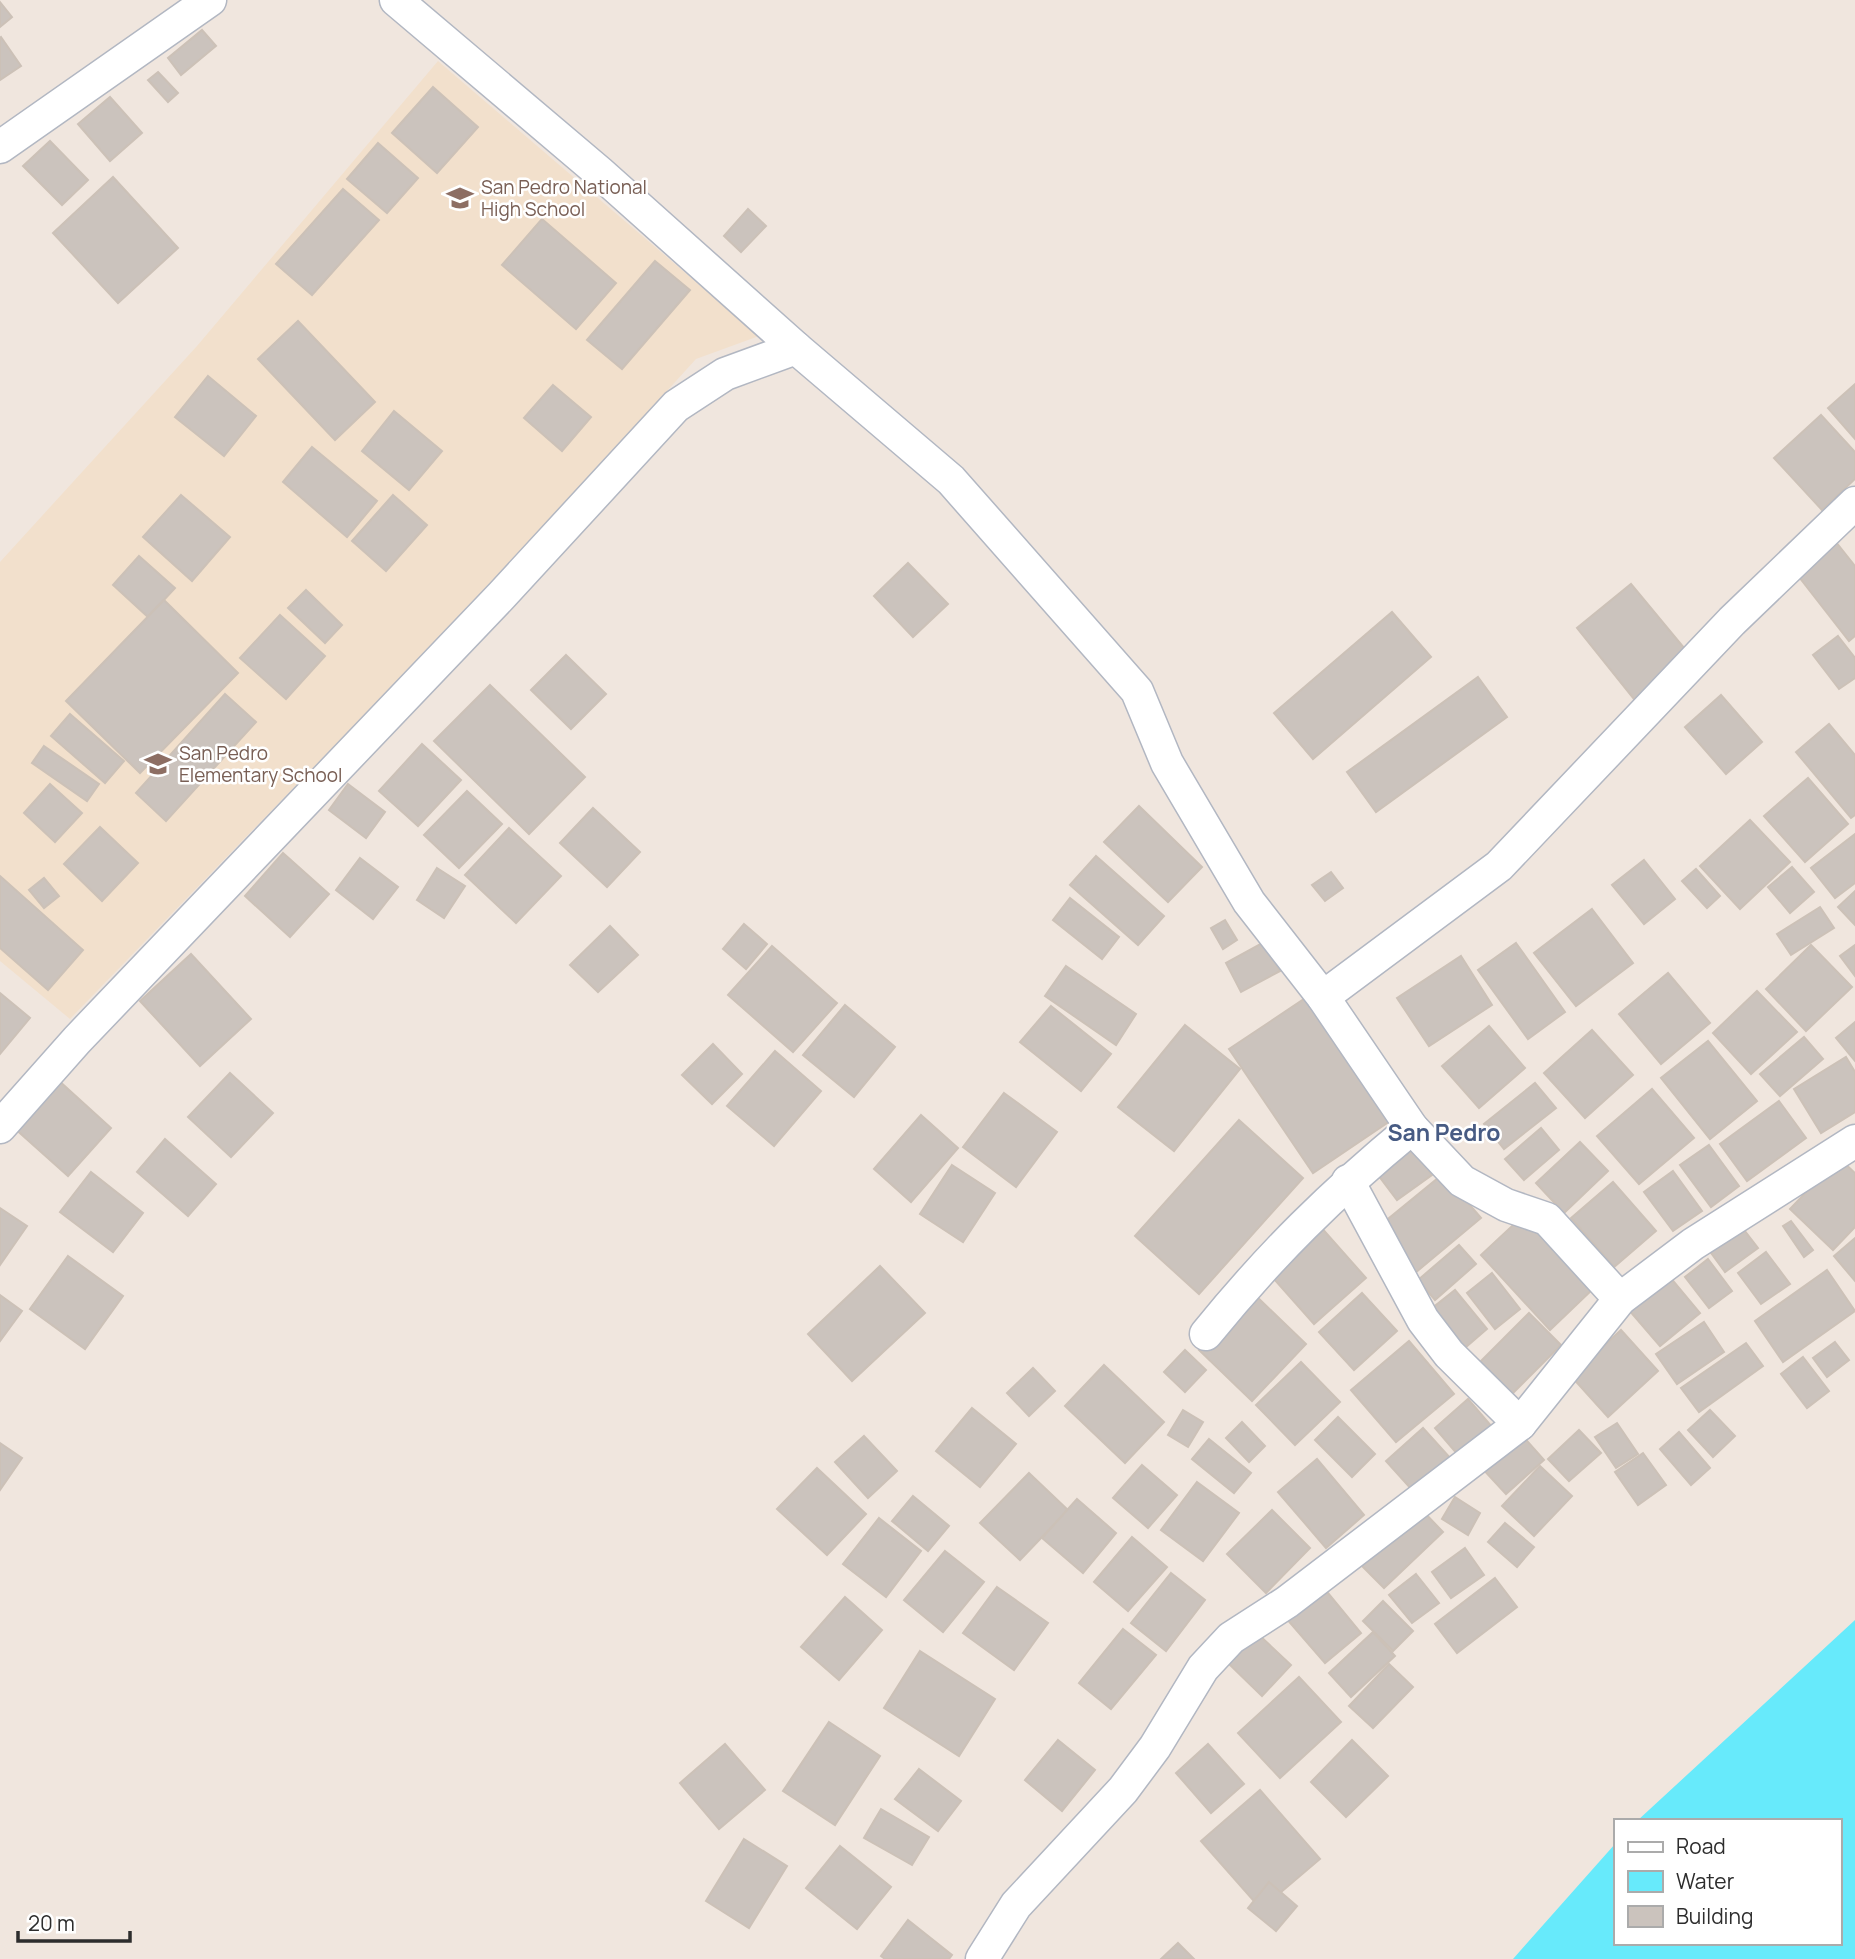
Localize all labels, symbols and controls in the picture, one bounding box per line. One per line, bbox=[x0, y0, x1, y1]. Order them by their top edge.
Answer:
place label: San Pedro National High School bbox=[481, 174, 647, 222]
school or university icon: San Pedro National High School bbox=[445, 183, 475, 213]
place label: San Pedro Elementary School bbox=[179, 740, 342, 788]
school or university icon: San Pedro Elementary School bbox=[143, 749, 173, 779]
district label: San Pedro bbox=[1387, 1116, 1501, 1148]
legend bbox=[1614, 1819, 1841, 1945]
text: Road bbox=[1676, 1832, 1726, 1860]
text: Water bbox=[1676, 1867, 1735, 1895]
scale bar bbox=[18, 1899, 130, 1943]
text: Building bbox=[1676, 1902, 1753, 1930]
text: 20 m bbox=[28, 1909, 75, 1937]

